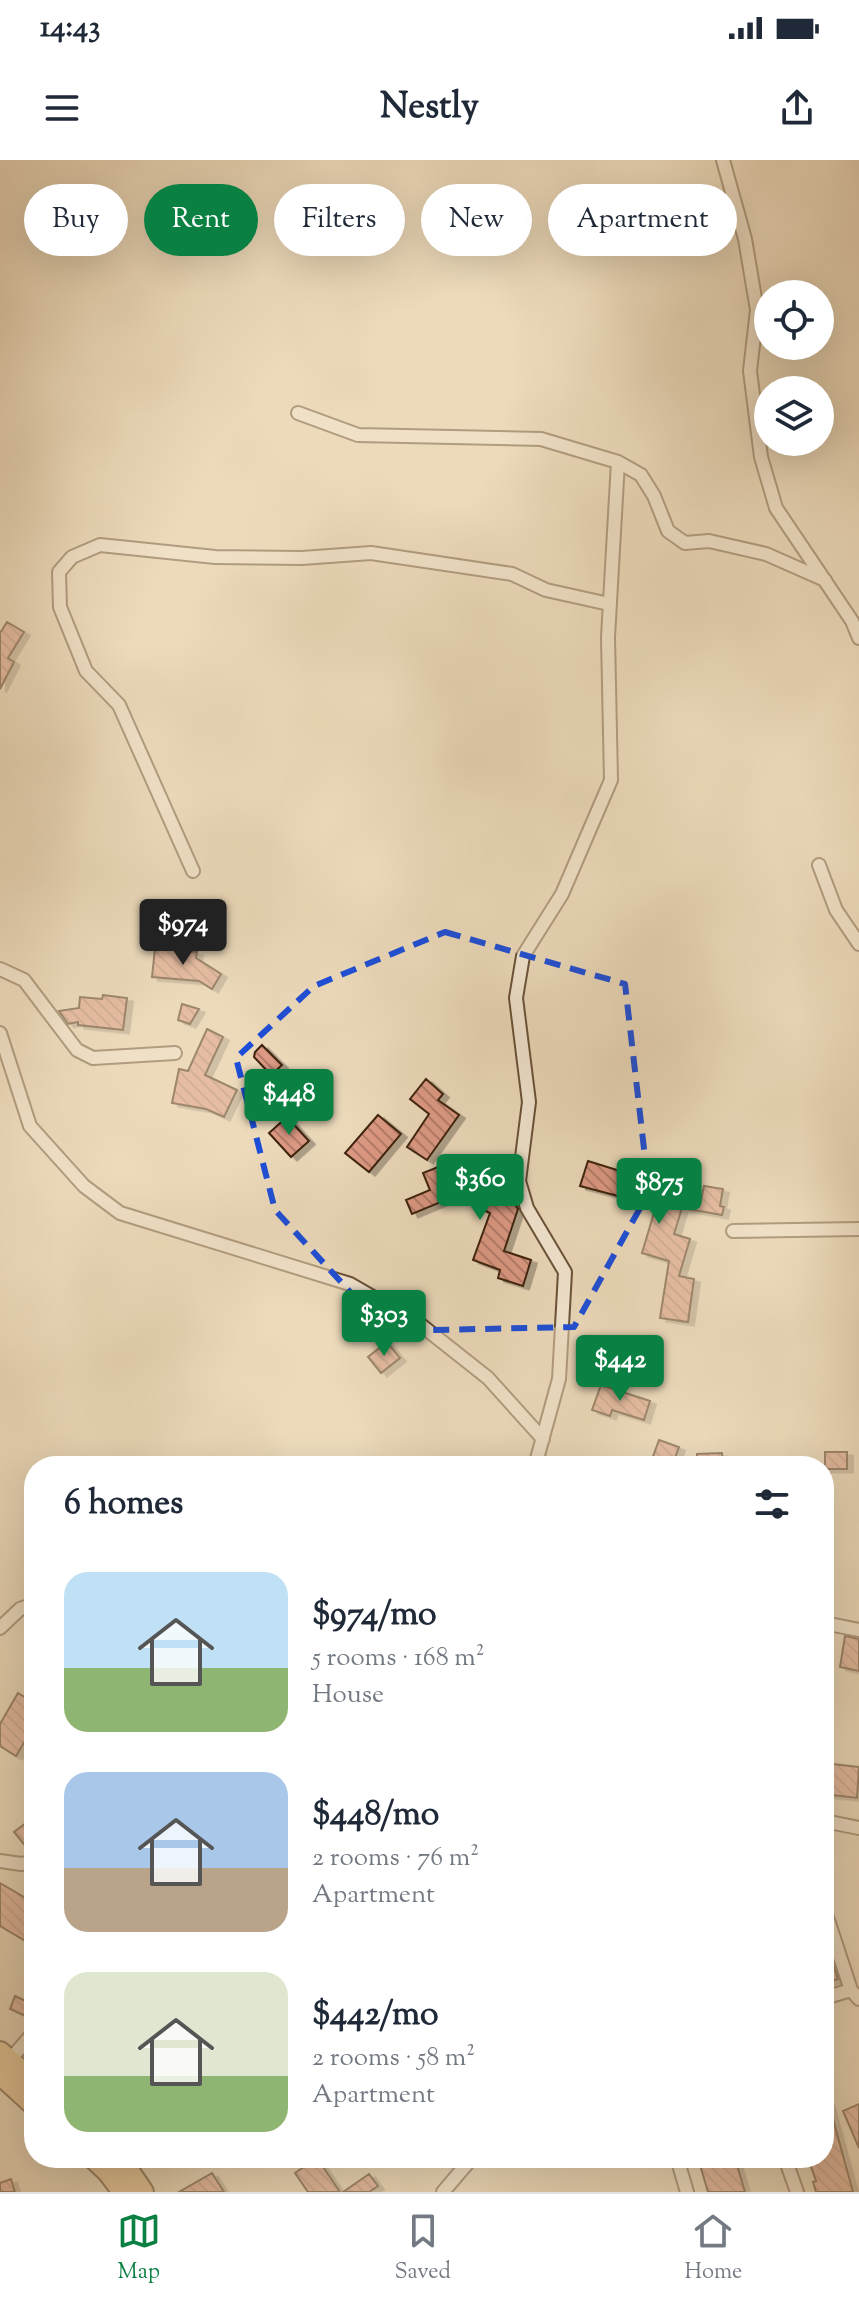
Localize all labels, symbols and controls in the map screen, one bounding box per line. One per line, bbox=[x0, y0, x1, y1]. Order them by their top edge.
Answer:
text: 14:43 bbox=[40, 7, 100, 50]
text: Nestly bbox=[380, 82, 479, 134]
icon: menu bbox=[40, 86, 84, 130]
icon: share bbox=[775, 86, 819, 130]
chip: Buy bbox=[24, 184, 128, 256]
chip: Rent bbox=[144, 184, 258, 256]
chip: Filters bbox=[274, 184, 405, 256]
chip: New bbox=[421, 184, 532, 256]
chip: Apartment bbox=[548, 184, 737, 256]
map controls bbox=[754, 280, 834, 456]
button: locate bbox=[754, 280, 834, 360]
button: layers bbox=[754, 376, 834, 456]
pin: $974 bbox=[136, 899, 230, 967]
text: $974 bbox=[158, 906, 208, 943]
pin: $448 bbox=[242, 1069, 336, 1137]
text: $448 bbox=[262, 1076, 316, 1113]
pin: $360 bbox=[433, 1154, 527, 1222]
pin: $875 bbox=[612, 1158, 706, 1226]
text: $360 bbox=[455, 1161, 505, 1198]
text: $875 bbox=[635, 1165, 683, 1202]
pin: $303 bbox=[337, 1290, 431, 1358]
text: $303 bbox=[360, 1297, 408, 1334]
pin: $442 bbox=[573, 1335, 667, 1403]
text: $442 bbox=[594, 1342, 646, 1379]
text: 6 homes bbox=[64, 1480, 183, 1529]
icon: filters bbox=[750, 1482, 794, 1526]
text: $974/mo bbox=[312, 1591, 437, 1640]
icon: home bbox=[128, 1604, 224, 1700]
text: 5 rooms · 168 m² bbox=[312, 1640, 485, 1677]
text: House bbox=[312, 1677, 384, 1714]
text: $448/mo bbox=[312, 1791, 439, 1840]
icon: home bbox=[128, 1804, 224, 1900]
text: 2 rooms · 76 m² bbox=[312, 1840, 479, 1877]
text: Apartment bbox=[312, 1877, 435, 1914]
text: $442/mo bbox=[312, 1991, 438, 2040]
icon: home bbox=[128, 2004, 224, 2100]
text: 2 rooms · 58 m² bbox=[312, 2040, 475, 2077]
text: Apartment bbox=[312, 2077, 435, 2114]
tab: Map bbox=[117, 2209, 161, 2289]
tab: Saved bbox=[394, 2209, 451, 2289]
tab: Home bbox=[685, 2209, 742, 2289]

